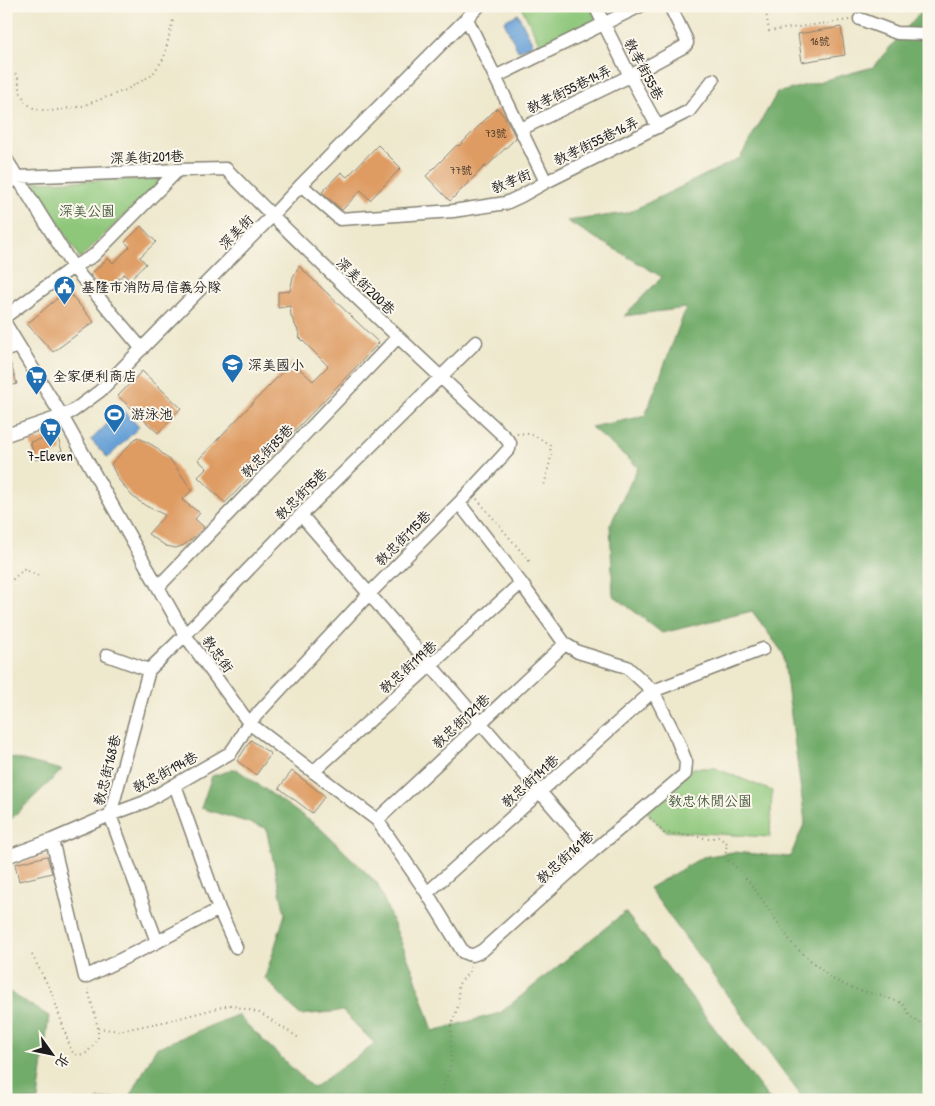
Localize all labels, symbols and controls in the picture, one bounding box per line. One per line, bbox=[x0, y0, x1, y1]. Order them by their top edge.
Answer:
street label: 教孝街55巷 bbox=[620, 34, 669, 104]
house number: 16號 bbox=[810, 34, 830, 48]
street label: 教孝街55巷14弄 bbox=[523, 60, 614, 117]
street label: 教孝街55巷16弄 bbox=[550, 112, 642, 169]
house number: 73號 bbox=[485, 126, 507, 140]
street label: 深美街201巷 bbox=[110, 146, 185, 167]
house number: 77號 bbox=[450, 163, 472, 177]
street label: 教孝街 bbox=[488, 164, 534, 197]
park label: 深美公園 bbox=[59, 201, 115, 220]
street label: 深美街 bbox=[214, 210, 257, 253]
street label: 深美街200巷 bbox=[333, 253, 401, 319]
public building icon: 基隆市消防局信義分隊 bbox=[53, 275, 77, 306]
place label: 基隆市消防局信義分隊 bbox=[81, 277, 221, 296]
school or university icon: 深美國小 bbox=[220, 353, 244, 384]
place label: 深美國小 bbox=[248, 355, 304, 374]
supermarket icon: 全家便利商店 bbox=[25, 364, 49, 395]
place label: 全家便利商店 bbox=[53, 366, 137, 385]
sports icon: 游泳池 bbox=[103, 402, 127, 433]
place label: 游泳池 bbox=[131, 404, 173, 423]
supermarket icon: 7-Eleven bbox=[38, 416, 62, 447]
street label: 教忠街85巷 bbox=[236, 419, 298, 482]
place label: 7-Eleven bbox=[27, 446, 73, 465]
street label: 教忠街95巷 bbox=[270, 463, 332, 524]
street label: 教忠街115巷 bbox=[370, 505, 436, 570]
street label: 教忠街 bbox=[198, 631, 238, 676]
street label: 教忠街119巷 bbox=[375, 635, 441, 698]
street label: 教忠街121巷 bbox=[428, 688, 494, 752]
street label: 教忠街168巷 bbox=[88, 731, 125, 807]
street label: 教忠街194巷 bbox=[129, 746, 202, 797]
street label: 教忠街141巷 bbox=[497, 749, 563, 812]
park label: 教忠休閒公園 bbox=[668, 791, 752, 810]
street label: 教忠街161巷 bbox=[532, 825, 598, 888]
north arrow bbox=[28, 1028, 78, 1078]
text: 北 bbox=[52, 1050, 75, 1072]

